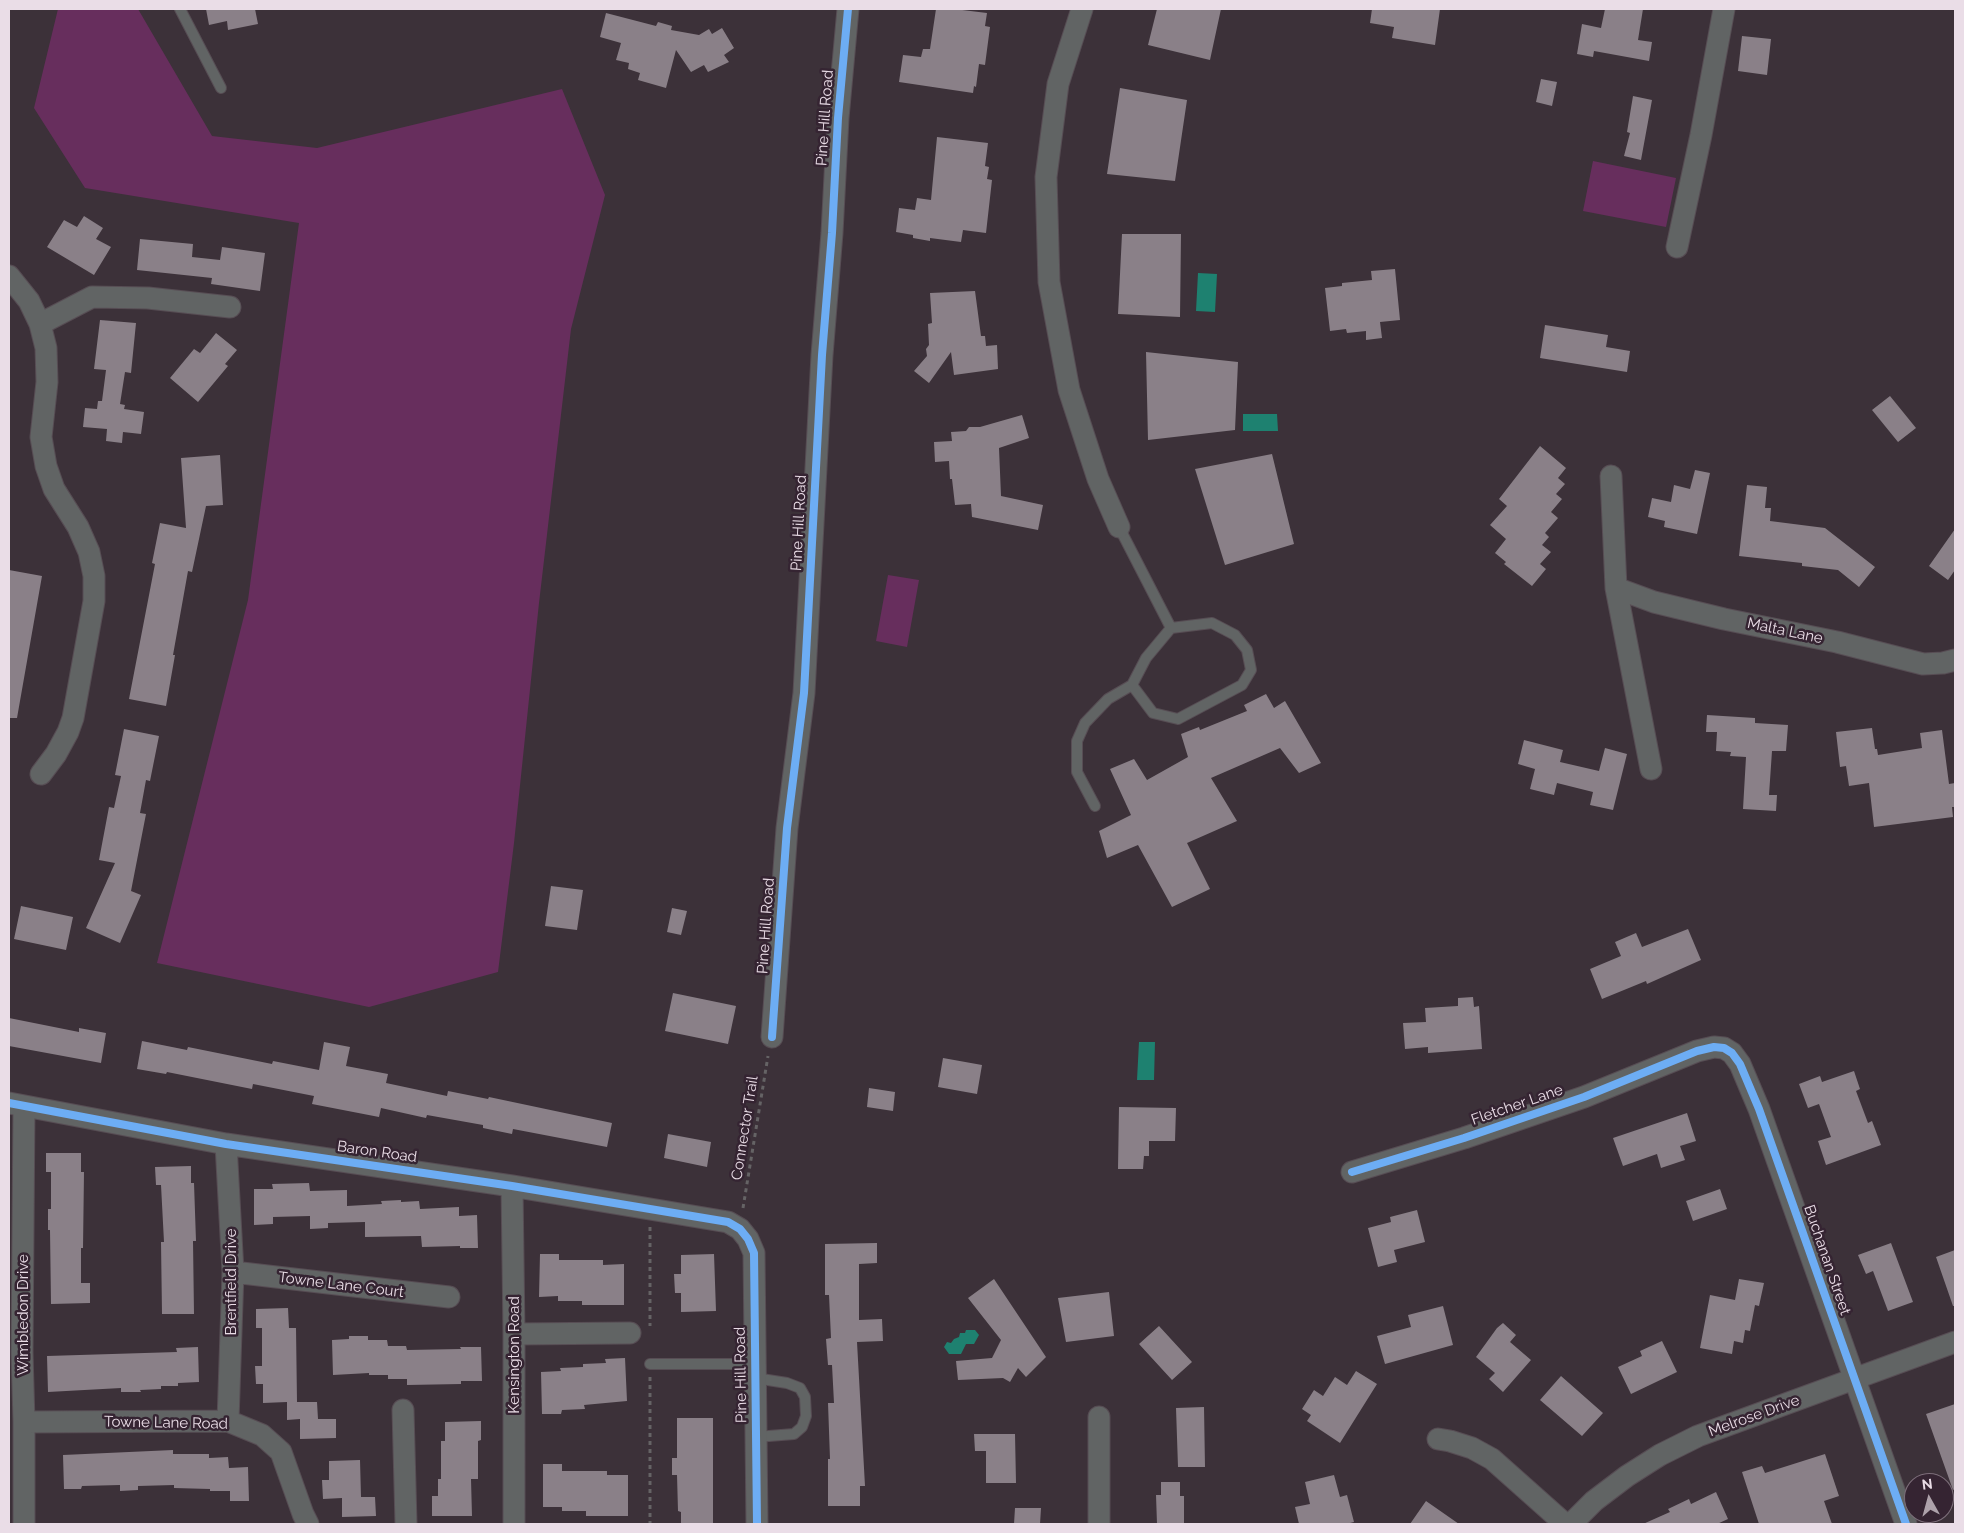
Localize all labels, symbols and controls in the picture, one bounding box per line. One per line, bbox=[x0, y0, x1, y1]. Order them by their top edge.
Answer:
street label: Pine Hill Road bbox=[813, 69, 837, 167]
street label: Pine Hill Road bbox=[787, 474, 811, 572]
street label: Malta Lane bbox=[1746, 614, 1824, 648]
street label: Pine Hill Road bbox=[754, 877, 778, 975]
street label: Connector Trail bbox=[728, 1075, 762, 1181]
street label: Fletcher Lane bbox=[1469, 1081, 1565, 1129]
street label: Baron Road bbox=[336, 1137, 418, 1167]
street label: Buchanan Street bbox=[1800, 1203, 1854, 1317]
street label: Brentfield Drive bbox=[222, 1229, 240, 1335]
street label: Wimbledon Drive bbox=[14, 1254, 32, 1376]
street label: Towne Lane Court bbox=[277, 1268, 405, 1302]
street label: Kensington Road bbox=[505, 1296, 523, 1414]
street label: Pine Hill Road bbox=[731, 1327, 751, 1423]
street label: Melrose Drive bbox=[1706, 1391, 1802, 1441]
street label: Towne Lane Road bbox=[104, 1413, 228, 1433]
north arrow bbox=[1904, 1473, 1954, 1523]
text: N bbox=[1921, 1476, 1934, 1493]

